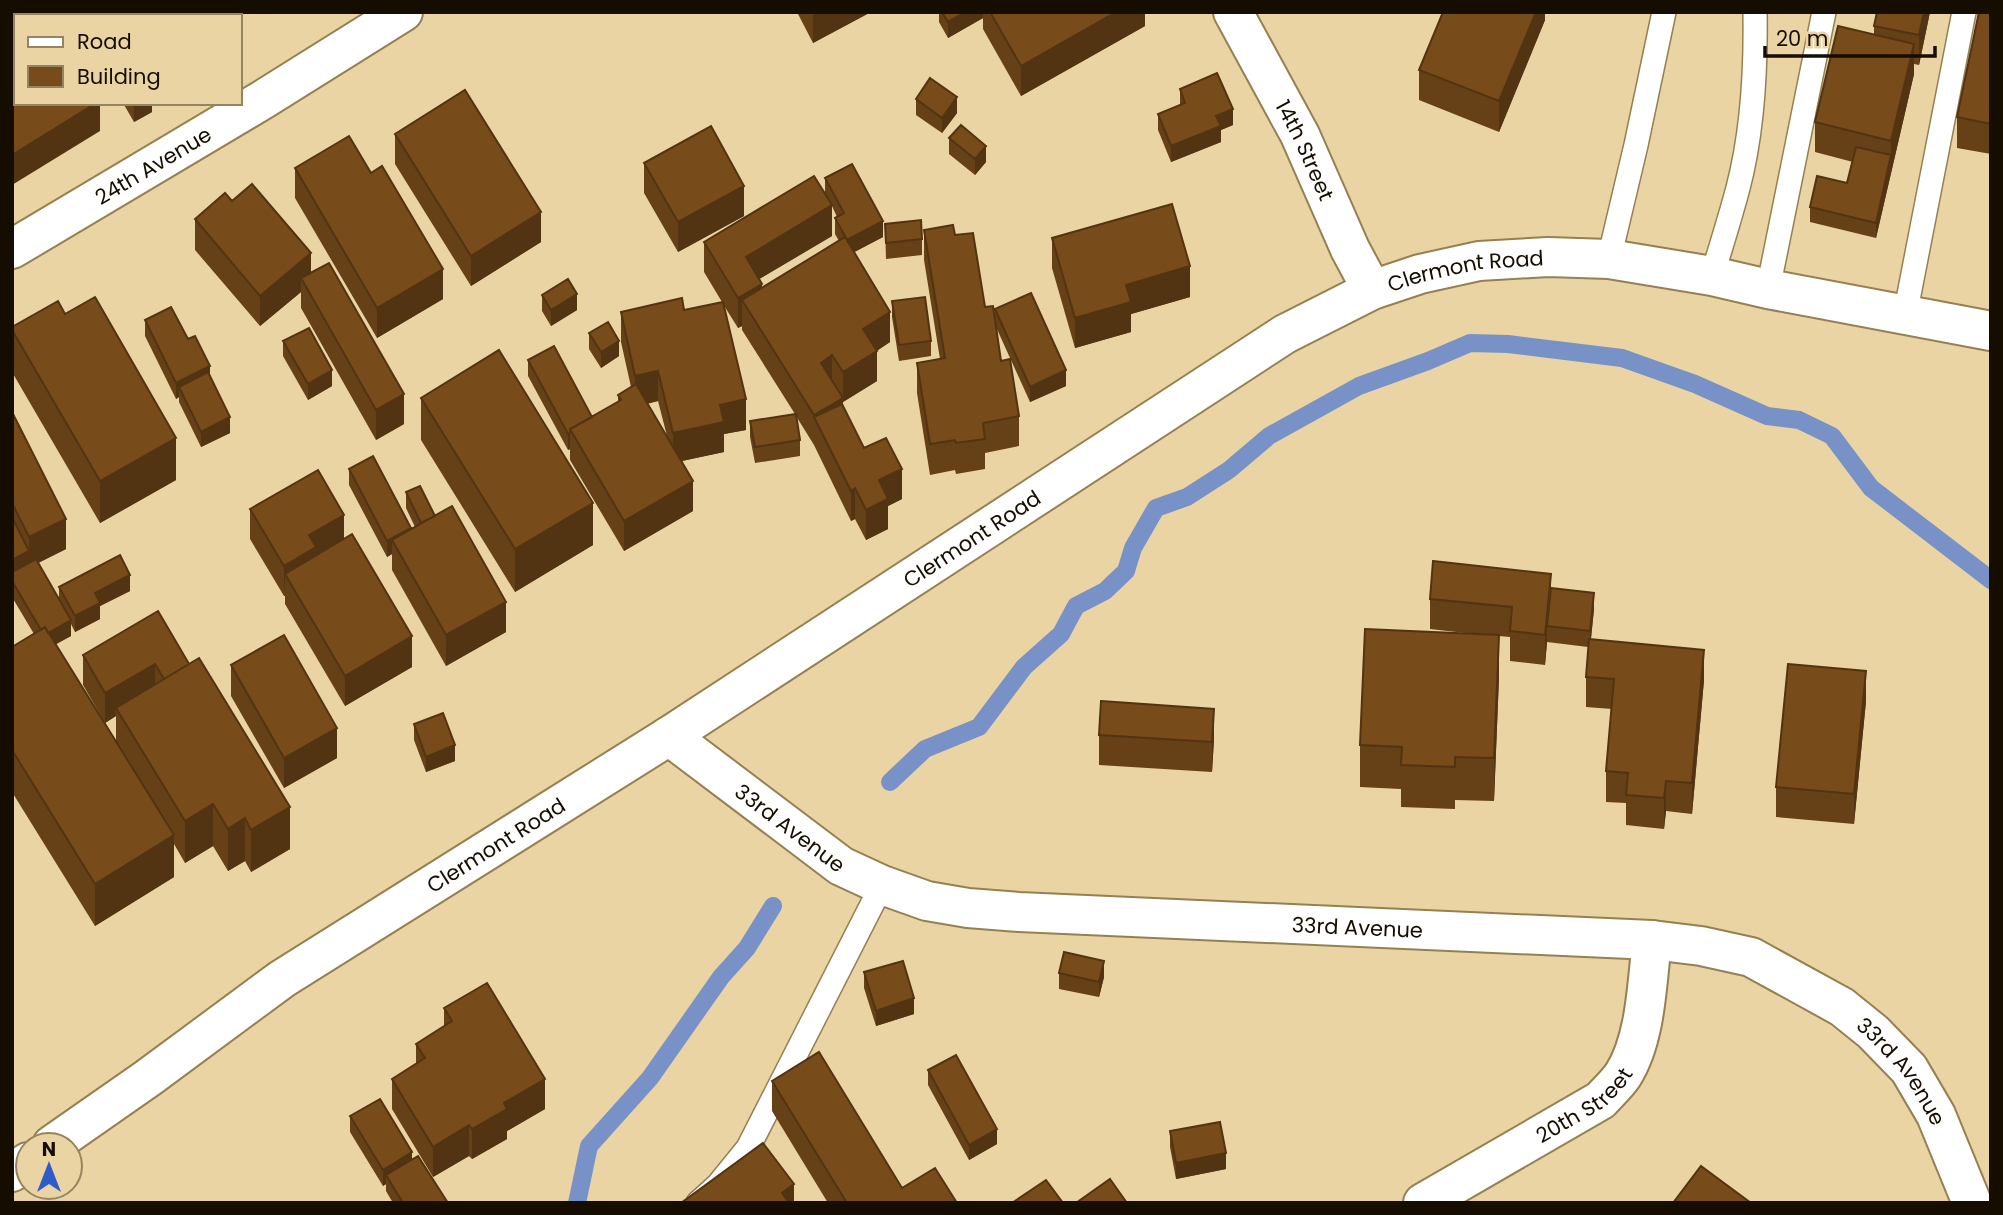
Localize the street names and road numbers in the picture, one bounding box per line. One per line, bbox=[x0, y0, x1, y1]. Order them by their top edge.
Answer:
street label: 14th Street bbox=[1269, 95, 1341, 205]
street label: 24th Avenue bbox=[89, 119, 217, 211]
street label: Clermont Road bbox=[1383, 243, 1544, 298]
street label: Clermont Road bbox=[897, 483, 1046, 594]
street label: 33rd Avenue bbox=[729, 776, 851, 879]
street label: Clermont Road bbox=[421, 790, 571, 899]
street label: 33rd Avenue bbox=[1291, 910, 1424, 944]
street label: 33rd Avenue bbox=[1851, 1010, 1953, 1129]
street label: 20th Street bbox=[1530, 1062, 1639, 1149]

